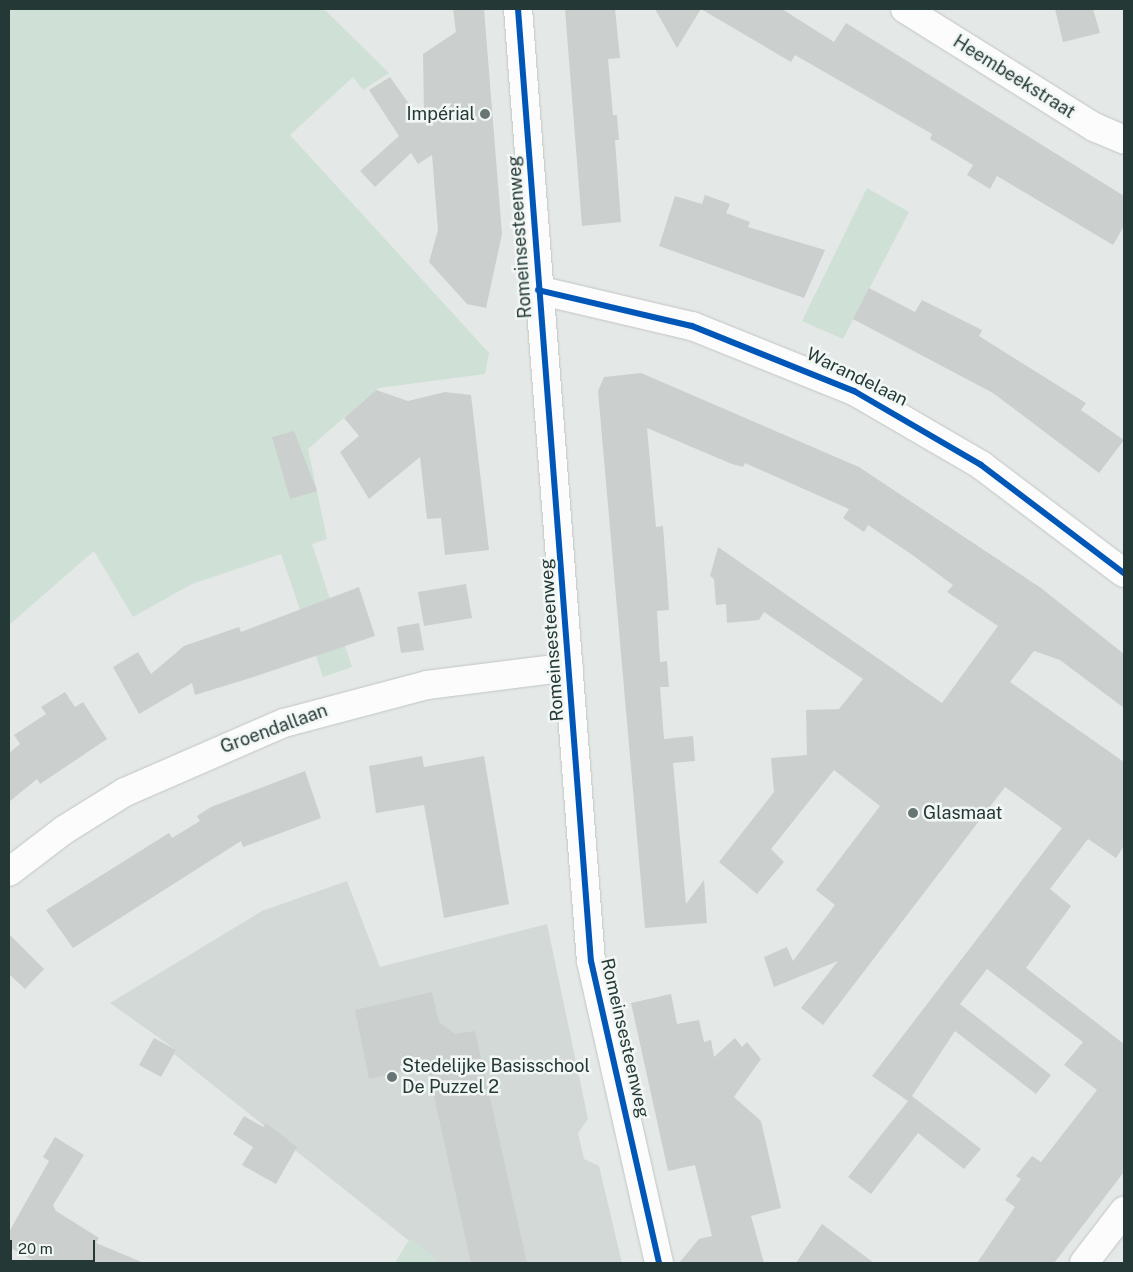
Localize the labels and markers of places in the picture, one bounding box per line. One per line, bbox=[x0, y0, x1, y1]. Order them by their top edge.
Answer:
place label: Impérial bbox=[407, 103, 475, 125]
marker: Impérial bbox=[479, 108, 491, 120]
place label: Glasmaat bbox=[923, 802, 1003, 824]
marker: Glasmaat bbox=[907, 807, 919, 819]
place label: Stedelijke Basisschool De Puzzel 2 bbox=[402, 1056, 590, 1098]
marker: Stedelijke Basisschool De Puzzel 2 bbox=[386, 1071, 398, 1083]

